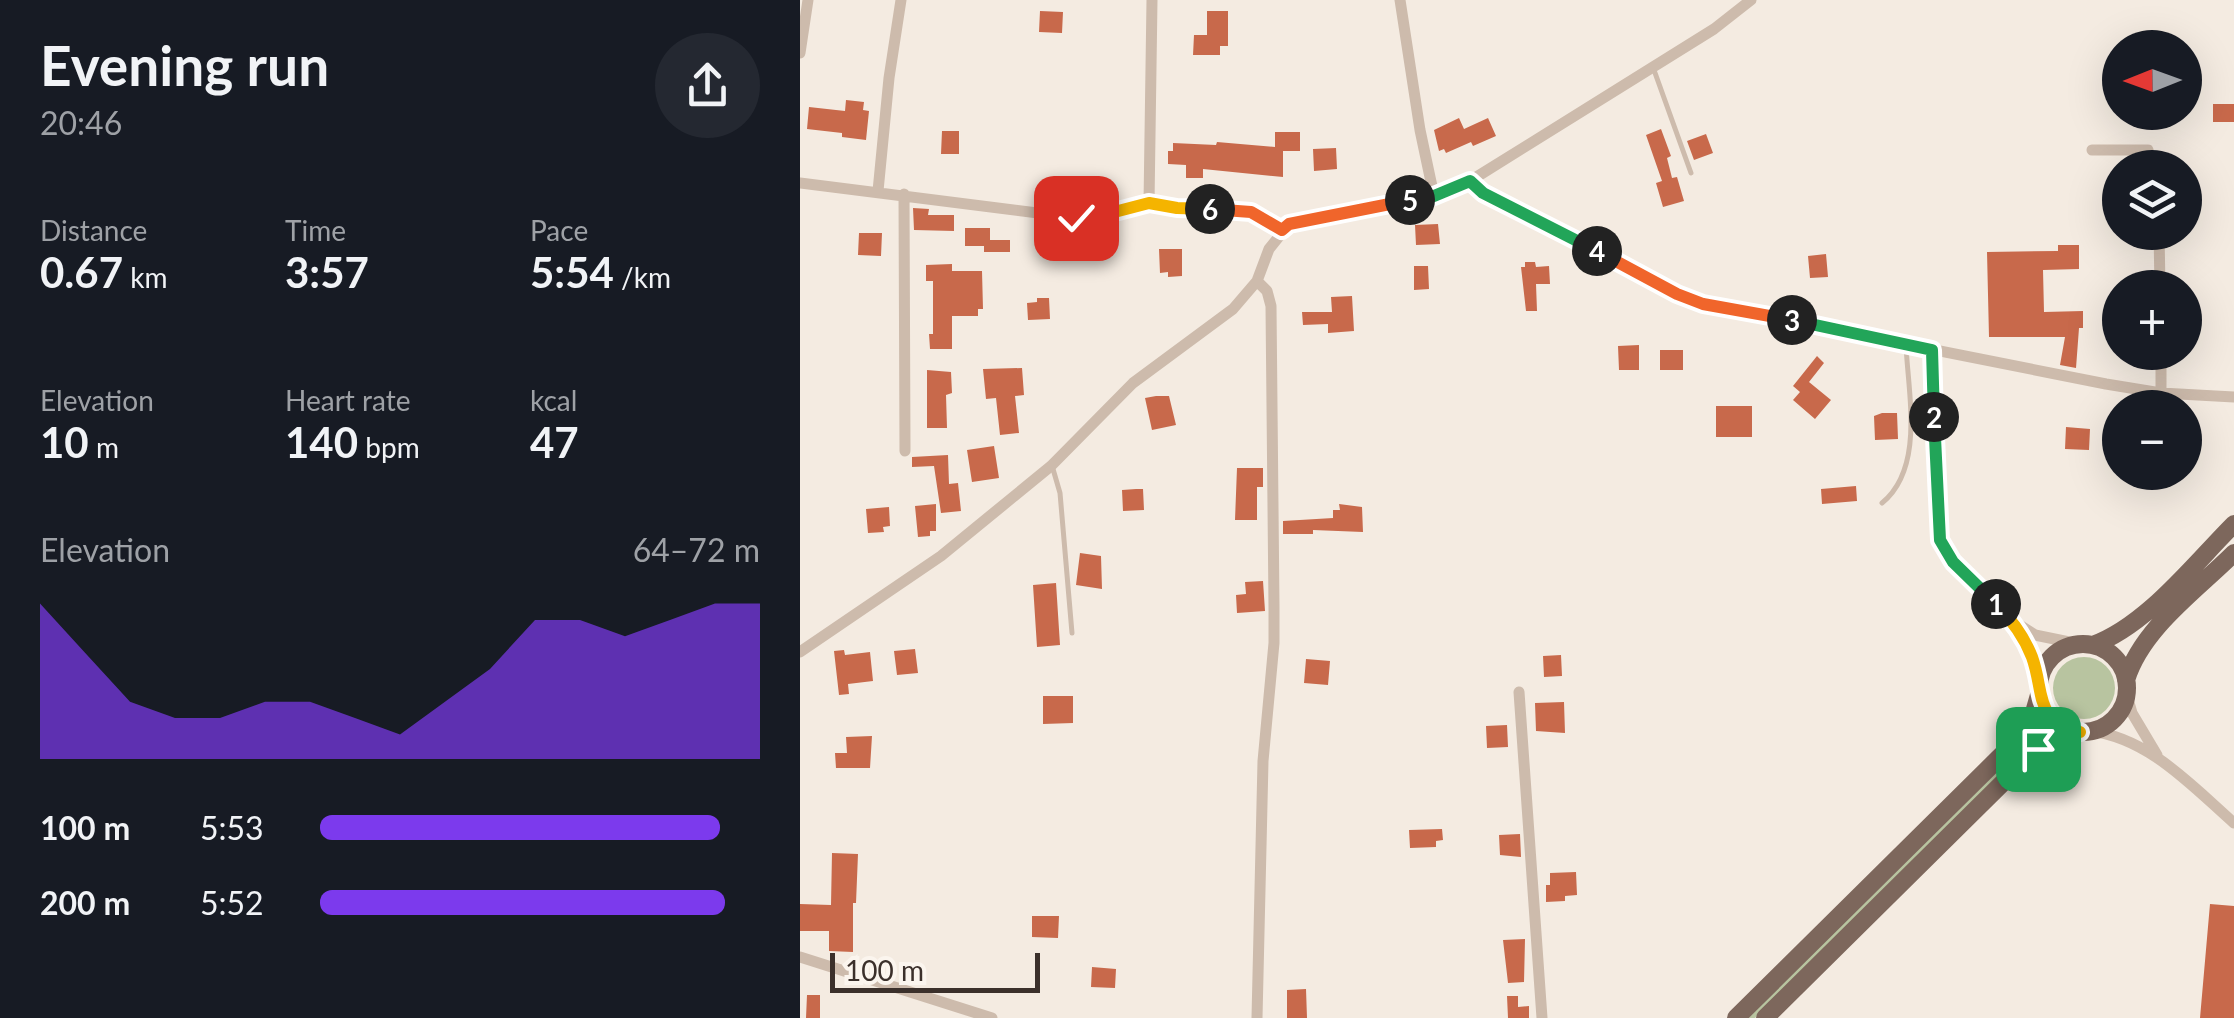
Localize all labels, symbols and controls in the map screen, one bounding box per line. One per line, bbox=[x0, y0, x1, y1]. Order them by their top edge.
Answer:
north arrow bbox=[2102, 30, 2202, 130]
map controls bbox=[2102, 30, 2202, 490]
text: Evening run bbox=[40, 32, 329, 98]
button: share bbox=[655, 33, 760, 138]
text: 20:46 bbox=[40, 103, 122, 142]
button: layers bbox=[2102, 150, 2202, 250]
pin: 5 bbox=[1385, 175, 1435, 225]
pin bbox=[1034, 176, 1119, 261]
text: 5 bbox=[1402, 183, 1418, 217]
pin: 6 bbox=[1185, 184, 1235, 234]
icon: check bbox=[1049, 191, 1104, 246]
text: 6 bbox=[1202, 192, 1218, 226]
text: Distance bbox=[40, 213, 147, 247]
text: Time bbox=[285, 213, 346, 247]
text: Pace bbox=[530, 213, 588, 247]
pin: 4 bbox=[1572, 226, 1622, 276]
text: 4 bbox=[1589, 234, 1605, 268]
text: 0.67 bbox=[40, 247, 123, 297]
text: 3:57 bbox=[285, 247, 369, 297]
text: 5:54 bbox=[530, 247, 614, 297]
text: km bbox=[123, 260, 167, 294]
text: /km bbox=[614, 260, 671, 294]
button: + bbox=[2102, 270, 2202, 370]
pin: 3 bbox=[1767, 295, 1817, 345]
text: 3 bbox=[1784, 303, 1800, 337]
text: Elevation bbox=[40, 383, 154, 417]
text: Heart rate bbox=[285, 383, 411, 417]
text: kcal bbox=[530, 383, 577, 417]
button: − bbox=[2102, 390, 2202, 490]
pin: 2 bbox=[1909, 392, 1959, 442]
text: 2 bbox=[1926, 400, 1942, 434]
text: 10 bbox=[40, 417, 89, 467]
text: 140 bbox=[285, 417, 358, 467]
text: 47 bbox=[530, 417, 579, 467]
text: m bbox=[89, 430, 119, 464]
text: bpm bbox=[358, 430, 420, 464]
text: Elevation bbox=[40, 530, 170, 569]
text: 64–72 m bbox=[633, 530, 760, 569]
pin: 1 bbox=[1971, 579, 2021, 629]
text: 1 bbox=[1988, 587, 2004, 621]
pin bbox=[1996, 707, 2081, 792]
icon: arrive bbox=[2011, 722, 2066, 777]
text: 100 m bbox=[40, 808, 130, 847]
text: 5:53 bbox=[200, 808, 264, 847]
text: 200 m bbox=[40, 883, 130, 922]
text: 5:52 bbox=[200, 883, 264, 922]
scale bar bbox=[830, 948, 1040, 992]
text: 100 m bbox=[845, 953, 924, 987]

